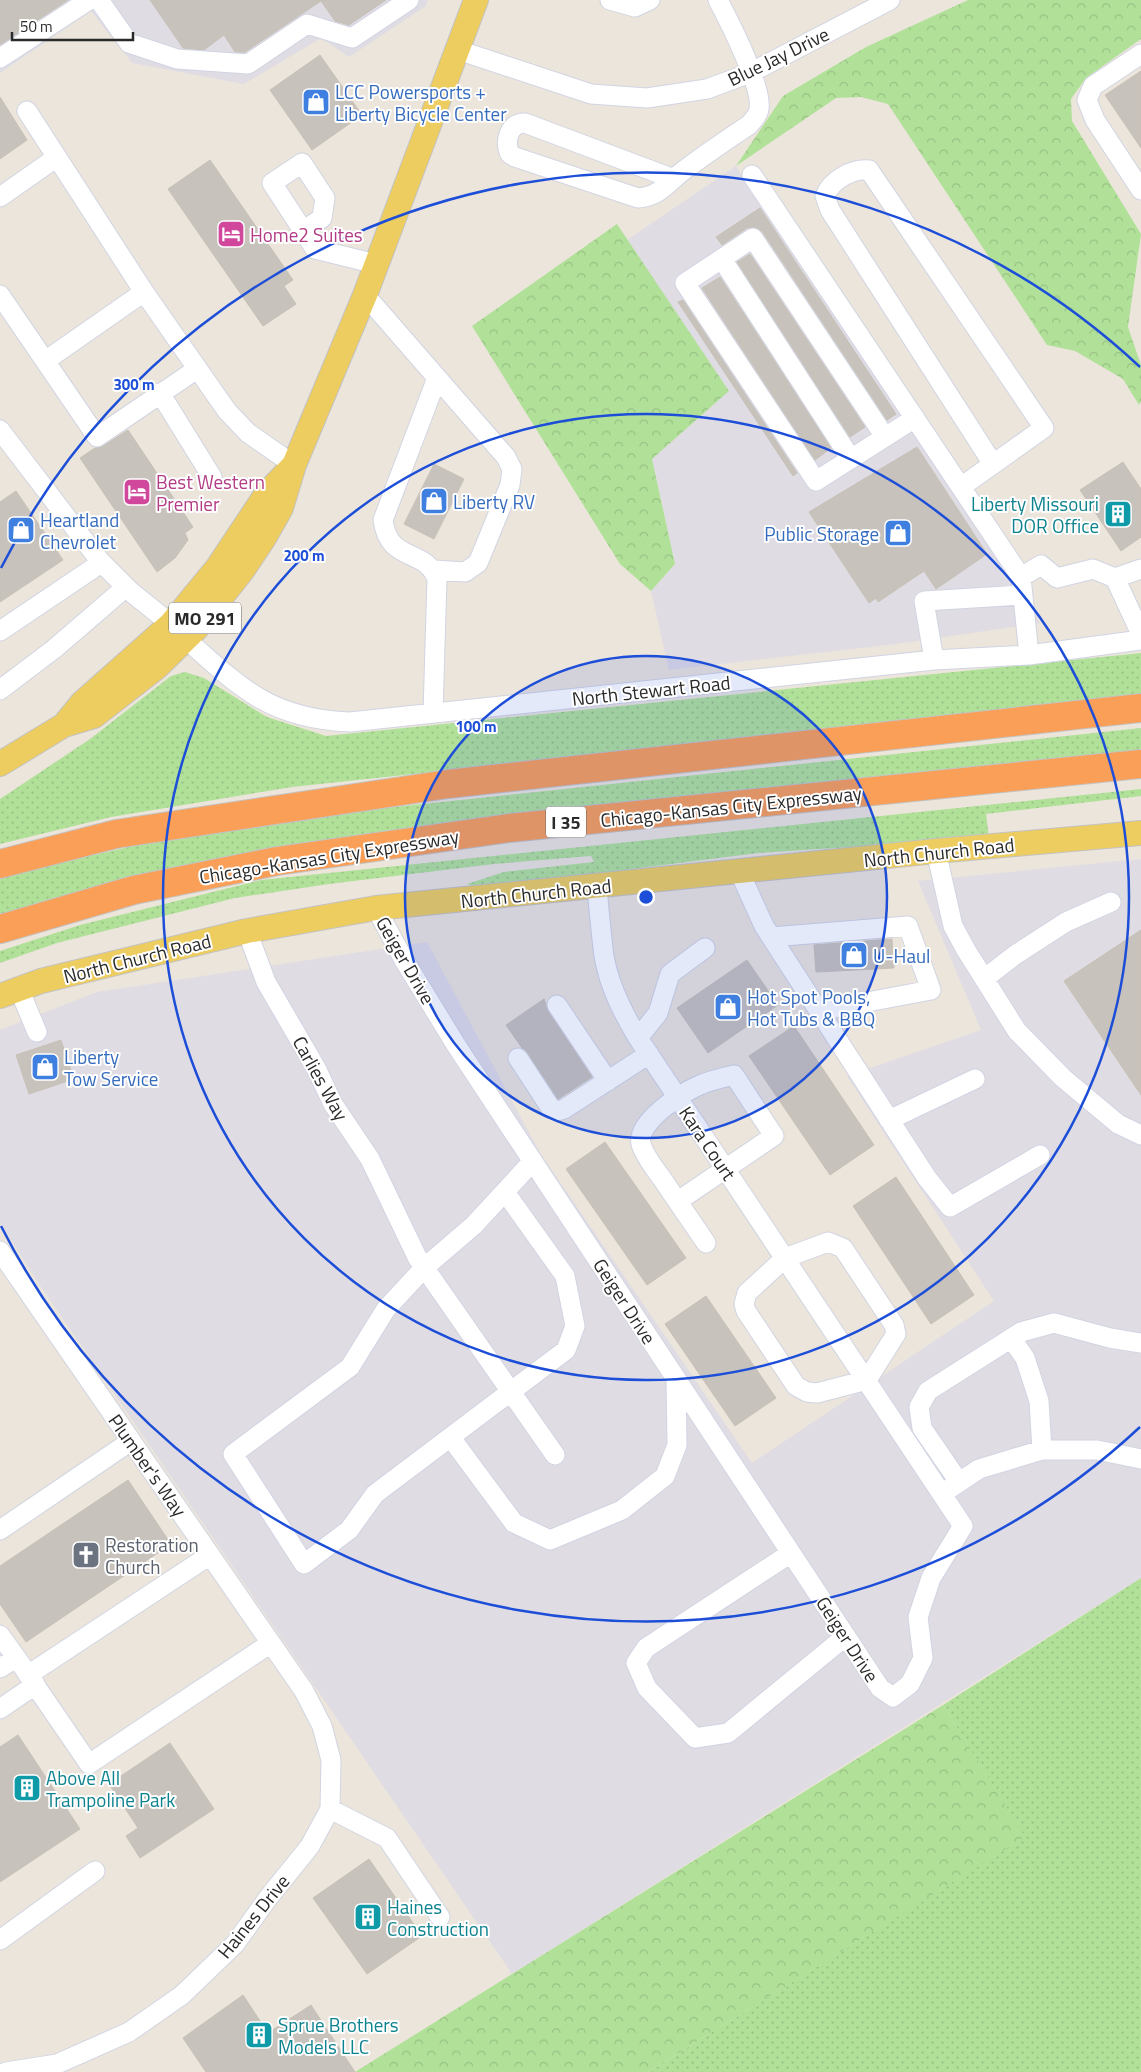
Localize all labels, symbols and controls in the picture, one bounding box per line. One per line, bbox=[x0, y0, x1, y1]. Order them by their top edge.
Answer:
scale bar bbox=[12, 10, 134, 42]
text: 50 m bbox=[20, 15, 53, 38]
street label: Blue Jay Drive bbox=[722, 19, 834, 93]
place label: LCC Powersports + Liberty Bicycle Center bbox=[335, 77, 507, 128]
shop icon: LCC Powersports + Liberty Bicycle Center bbox=[301, 87, 331, 117]
hotel icon: Home2 Suites bbox=[216, 219, 246, 249]
place label: Home2 Suites bbox=[250, 220, 363, 249]
text: 300 m bbox=[113, 373, 155, 396]
place label: Best Western Premier bbox=[156, 467, 265, 518]
hotel icon: Best Western Premier bbox=[122, 477, 152, 507]
shop icon: Liberty RV bbox=[419, 486, 449, 516]
place label: Liberty RV bbox=[453, 487, 535, 516]
place label: Liberty Missouri DOR Office bbox=[971, 489, 1099, 540]
building icon: Liberty Missouri DOR Office bbox=[1103, 499, 1133, 529]
place label: Heartland Chevrolet bbox=[40, 505, 119, 556]
shop icon: Heartland Chevrolet bbox=[6, 515, 36, 545]
shop icon: Public Storage bbox=[883, 518, 913, 548]
place label: Public Storage bbox=[764, 519, 879, 548]
text: 200 m bbox=[283, 544, 325, 567]
road number: MO 291 bbox=[169, 602, 241, 634]
street label: North Stewart Road bbox=[570, 667, 732, 713]
text: 100 m bbox=[455, 715, 497, 738]
street label: Chicago-Kansas City Expressway bbox=[599, 778, 863, 834]
road number: I 35 bbox=[546, 806, 586, 838]
street label: Chicago-Kansas City Expressway bbox=[197, 821, 461, 891]
street label: North Church Road bbox=[862, 830, 1016, 874]
street label: North Church Road bbox=[459, 871, 613, 915]
centre of rings bbox=[637, 888, 655, 906]
street label: Geiger Drive bbox=[369, 911, 443, 1009]
street label: North Church Road bbox=[60, 926, 214, 990]
shop icon: U-Haul bbox=[839, 940, 869, 970]
place label: U-Haul bbox=[873, 941, 930, 970]
place label: Hot Spot Pools, Hot Tubs & BBQ bbox=[747, 982, 875, 1033]
shop icon: Hot Spot Pools, Hot Tubs & BBQ bbox=[713, 992, 743, 1022]
street label: Carlies Way bbox=[286, 1030, 356, 1126]
place label: Liberty Tow Service bbox=[64, 1042, 158, 1093]
shop icon: Liberty Tow Service bbox=[30, 1052, 60, 1082]
street label: Kara Court bbox=[672, 1100, 744, 1186]
street label: Geiger Drive bbox=[586, 1252, 664, 1350]
street label: Plumber's Way bbox=[102, 1408, 194, 1522]
place label: Restoration Church bbox=[105, 1530, 199, 1581]
church icon: Restoration Church bbox=[71, 1540, 101, 1570]
street label: Geiger Drive bbox=[809, 1590, 887, 1688]
place label: Above All Trampoline Park bbox=[46, 1763, 175, 1814]
building icon: Above All Trampoline Park bbox=[12, 1773, 42, 1803]
street label: Haines Drive bbox=[210, 1868, 296, 1964]
place label: Haines Construction bbox=[387, 1892, 489, 1943]
building icon: Haines Construction bbox=[353, 1902, 383, 1932]
place label: Sprue Brothers Models LLC bbox=[278, 2010, 399, 2061]
building icon: Sprue Brothers Models LLC bbox=[244, 2020, 274, 2050]

